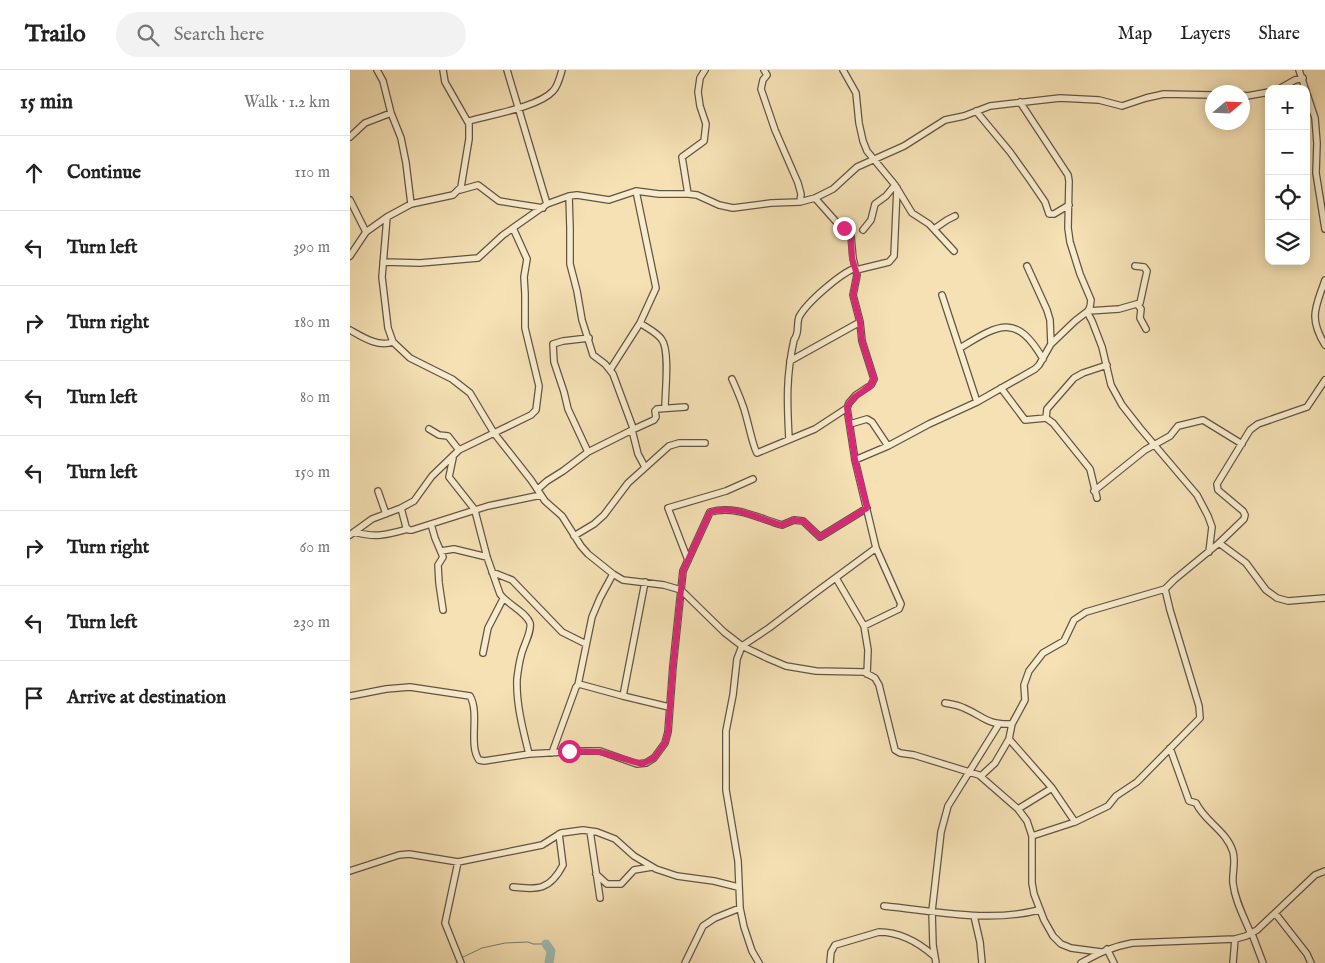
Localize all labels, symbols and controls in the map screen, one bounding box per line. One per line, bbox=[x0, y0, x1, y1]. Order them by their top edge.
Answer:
search box bbox=[116, 12, 466, 57]
text: Trailo bbox=[25, 19, 86, 50]
icon: search bbox=[134, 21, 162, 49]
text: Search here bbox=[174, 23, 264, 47]
text: Map bbox=[1118, 23, 1152, 46]
text: Layers bbox=[1180, 23, 1231, 46]
text: Share bbox=[1259, 23, 1300, 46]
north arrow bbox=[1205, 85, 1250, 130]
map controls bbox=[1265, 85, 1310, 265]
button: + bbox=[1265, 85, 1310, 130]
text: 15 min bbox=[20, 89, 73, 116]
text: Walk · 1.2 km bbox=[244, 93, 330, 113]
button: − bbox=[1265, 130, 1310, 175]
icon: ahead bbox=[20, 159, 48, 187]
text: Continue bbox=[67, 161, 141, 185]
text: 110 m bbox=[294, 163, 330, 183]
button: locate bbox=[1265, 175, 1310, 220]
route end bbox=[833, 217, 856, 240]
button: layers bbox=[1265, 220, 1310, 265]
icon: left bbox=[20, 234, 48, 262]
text: Turn left bbox=[67, 236, 138, 260]
text: 390 m bbox=[293, 238, 330, 258]
icon: right bbox=[20, 309, 48, 337]
text: Turn right bbox=[67, 311, 149, 335]
text: 180 m bbox=[294, 313, 330, 333]
icon: left bbox=[20, 384, 48, 412]
text: Turn left bbox=[67, 386, 138, 410]
text: 80 m bbox=[300, 388, 330, 408]
icon: left bbox=[20, 459, 48, 487]
text: Turn left bbox=[67, 461, 138, 485]
text: 150 m bbox=[295, 463, 330, 483]
icon: right bbox=[20, 534, 48, 562]
text: Turn right bbox=[67, 536, 149, 560]
text: 60 m bbox=[300, 538, 330, 558]
icon: left bbox=[20, 609, 48, 637]
text: Turn left bbox=[67, 611, 138, 635]
text: 230 m bbox=[293, 613, 330, 633]
icon: arrive bbox=[20, 684, 48, 712]
text: Arrive at destination bbox=[67, 686, 226, 710]
route start bbox=[558, 740, 581, 763]

